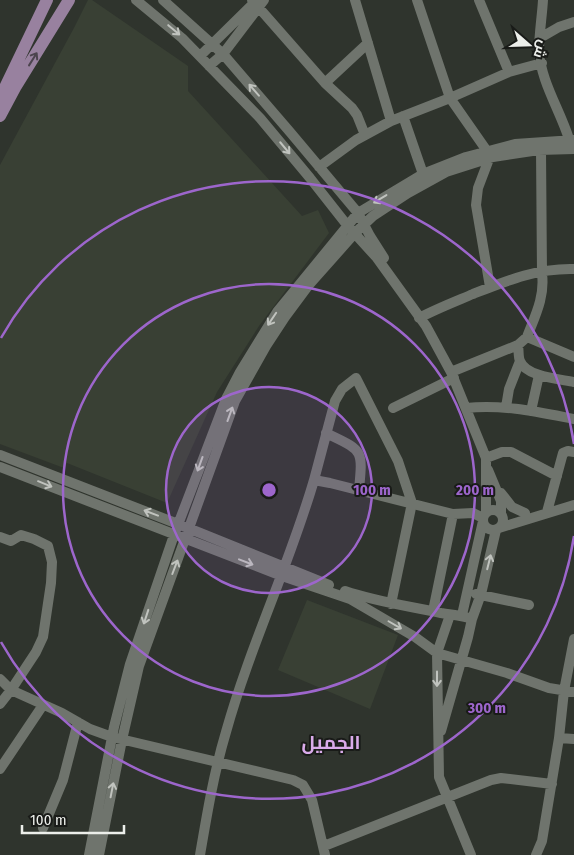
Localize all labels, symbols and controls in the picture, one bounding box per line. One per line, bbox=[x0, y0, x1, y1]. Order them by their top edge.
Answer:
north arrow bbox=[504, 20, 554, 70]
one-way arrow bbox=[167, 25, 180, 36]
text: ش bbox=[530, 38, 552, 61]
one-way arrow bbox=[28, 52, 38, 66]
one-way arrow bbox=[249, 84, 260, 97]
one-way arrow bbox=[280, 142, 291, 155]
one-way arrow bbox=[373, 195, 387, 205]
one-way arrow bbox=[267, 312, 277, 326]
one-way arrow bbox=[226, 407, 236, 422]
one-way arrow bbox=[195, 456, 204, 471]
one-way arrow bbox=[38, 481, 53, 490]
centre of rings bbox=[260, 481, 278, 499]
text: 100 m bbox=[353, 481, 391, 499]
text: 200 m bbox=[455, 481, 494, 499]
one-way arrow bbox=[144, 508, 159, 517]
one-way arrow bbox=[485, 554, 494, 570]
one-way arrow bbox=[238, 558, 253, 567]
one-way arrow bbox=[171, 559, 180, 574]
one-way arrow bbox=[141, 609, 150, 625]
one-way arrow bbox=[388, 620, 402, 630]
one-way arrow bbox=[432, 670, 442, 686]
text: 300 m bbox=[467, 699, 506, 717]
district label: الجميل bbox=[302, 731, 360, 754]
one-way arrow bbox=[108, 782, 117, 798]
scale bar bbox=[22, 802, 125, 834]
text: 100 m bbox=[30, 811, 67, 829]

